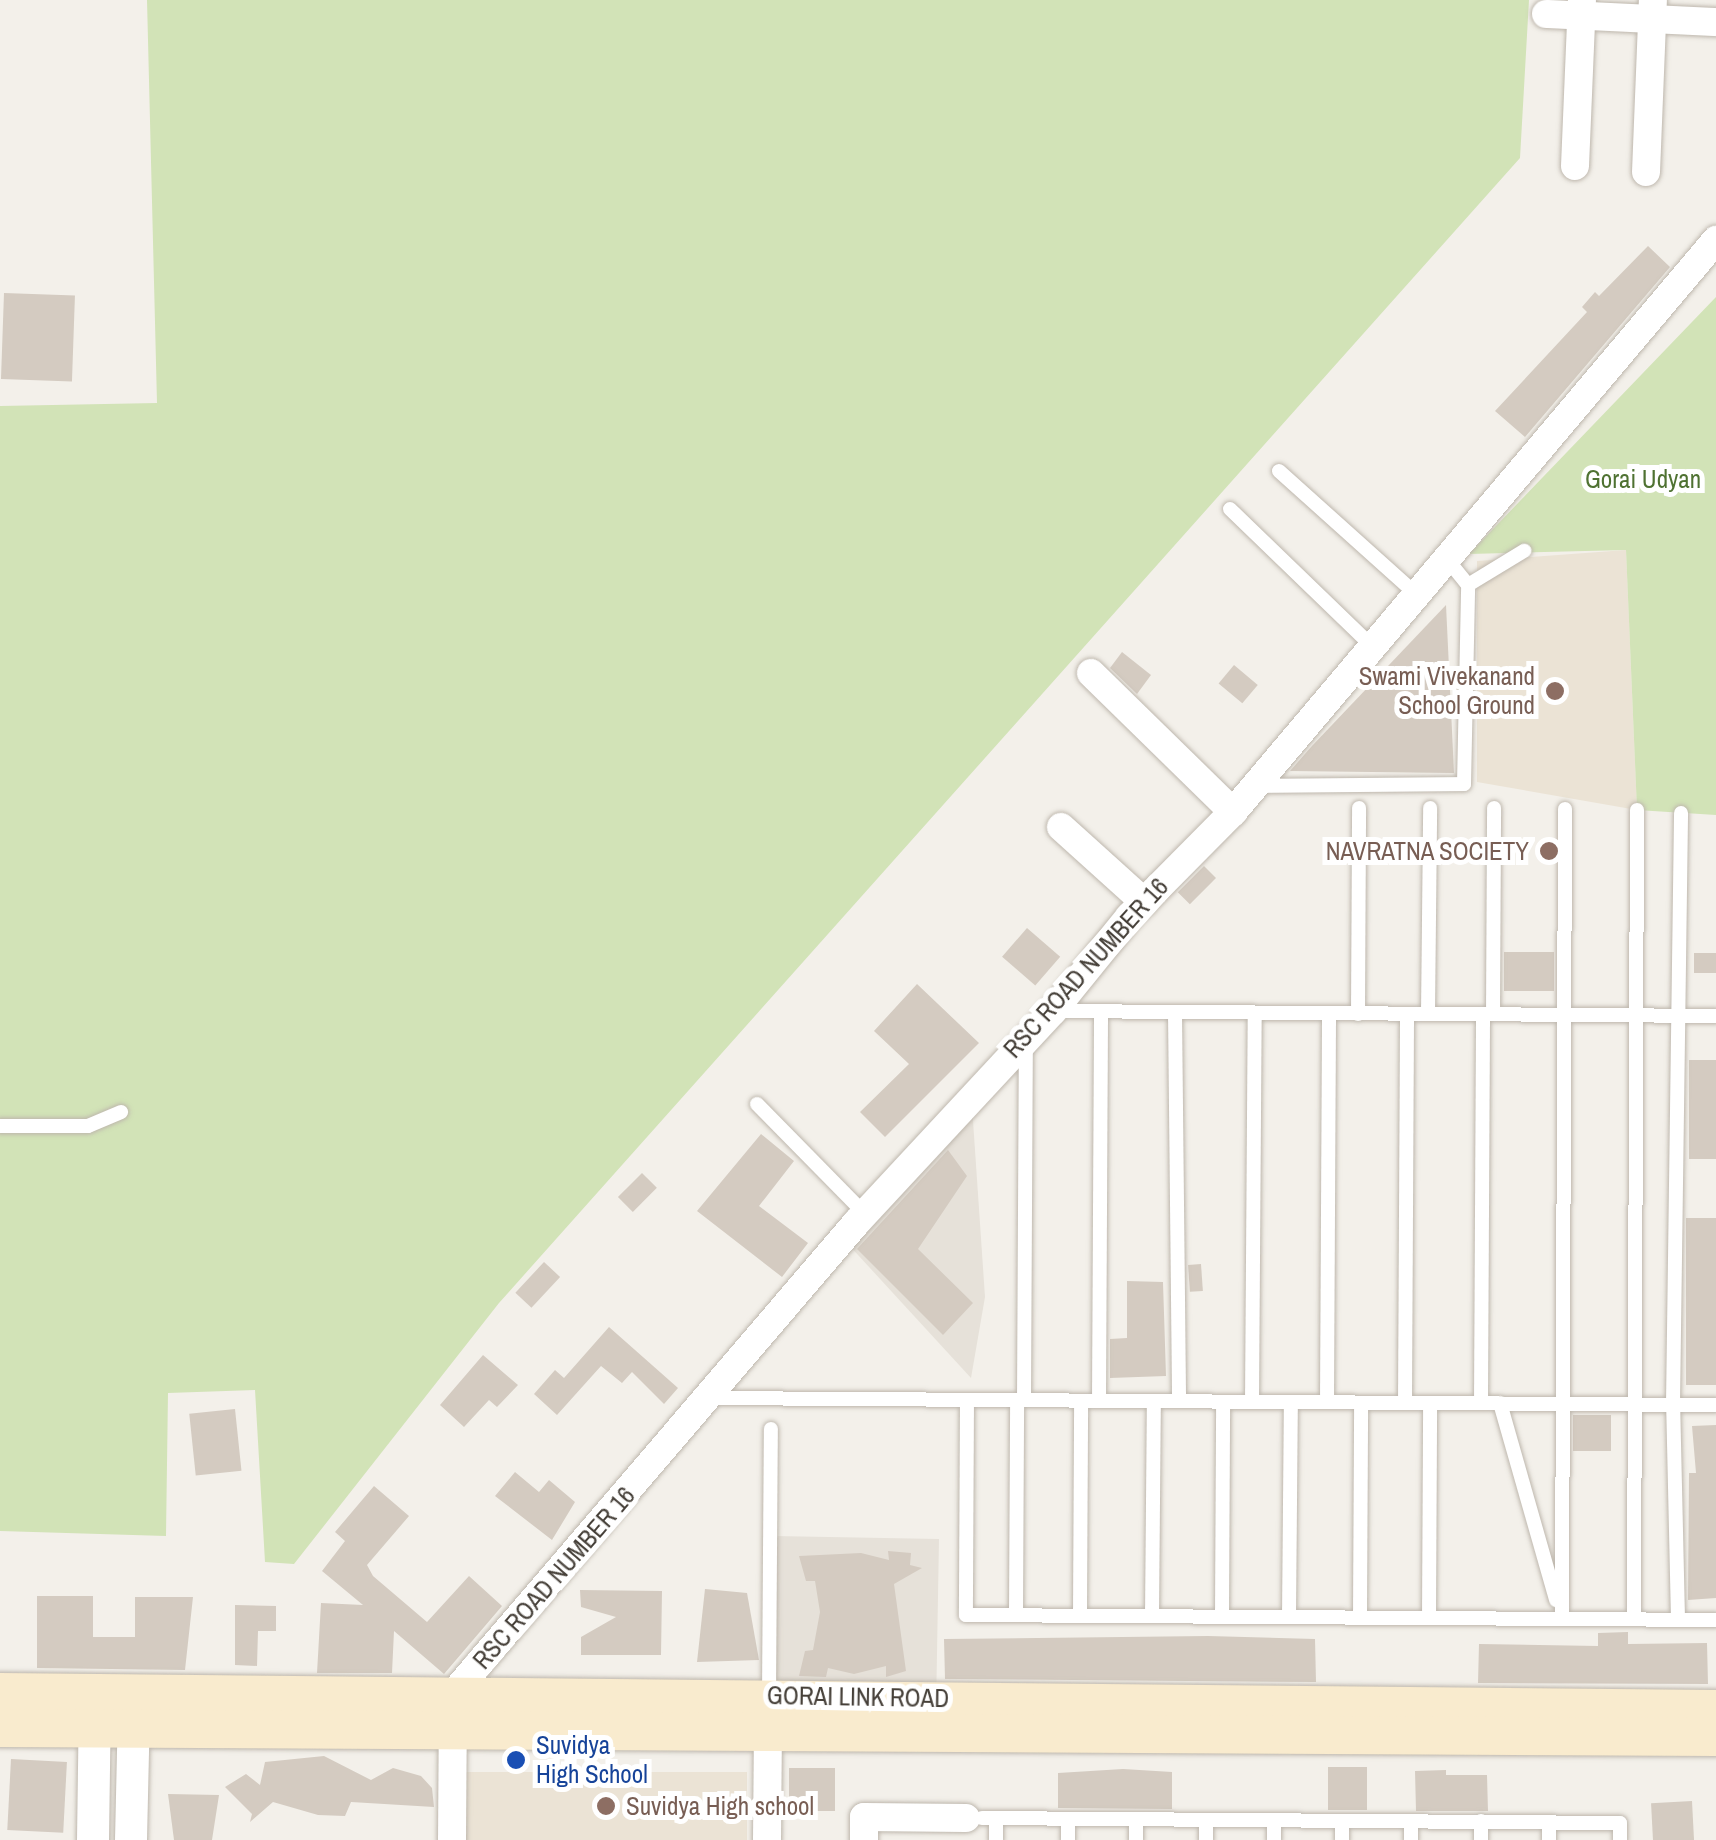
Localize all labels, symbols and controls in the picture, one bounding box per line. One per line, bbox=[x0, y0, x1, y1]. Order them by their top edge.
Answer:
park label: Gorai Udyan bbox=[1585, 464, 1701, 494]
place label: Swami Vivekanand School Ground bbox=[1359, 662, 1535, 721]
marker: Swami Vivekanand School Ground bbox=[1544, 680, 1566, 702]
place label: NAVRATNA SOCIETY bbox=[1325, 836, 1529, 866]
marker: NAVRATNA SOCIETY bbox=[1538, 840, 1560, 862]
street label: RSC ROAD NUMBER 16 bbox=[997, 872, 1175, 1064]
street label: RSC ROAD NUMBER 16 bbox=[467, 1481, 641, 1675]
street label: GORAI LINK ROAD bbox=[767, 1680, 949, 1714]
place label: Suvidya High School bbox=[536, 1731, 648, 1790]
marker: Suvidya High School bbox=[505, 1749, 527, 1771]
place label: Suvidya High school bbox=[626, 1791, 814, 1821]
marker: Suvidya High school bbox=[595, 1795, 617, 1817]

